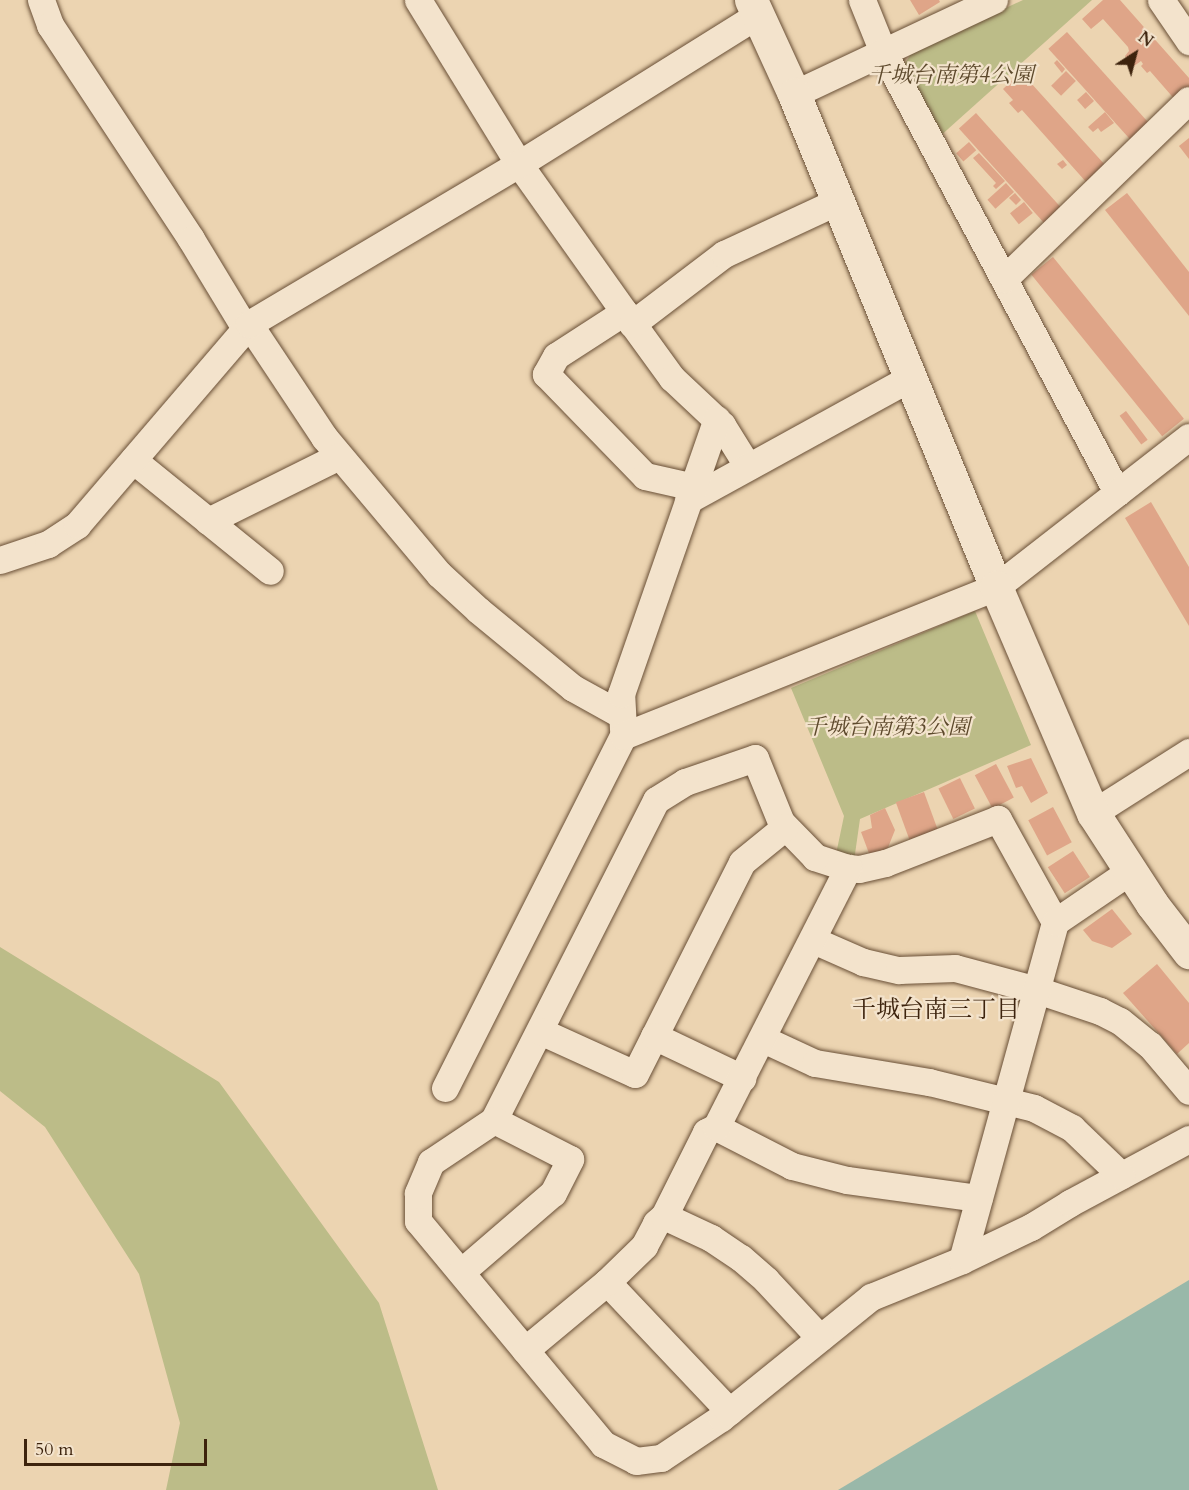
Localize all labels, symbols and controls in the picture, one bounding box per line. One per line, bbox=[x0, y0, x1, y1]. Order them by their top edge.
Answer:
north arrow bbox=[1105, 24, 1165, 84]
text: N bbox=[1133, 26, 1158, 52]
park label: 千城台南第4公園 bbox=[868, 63, 1034, 89]
park label: 千城台南第3公園 bbox=[804, 715, 970, 741]
district label: 千城台南三丁目 bbox=[852, 996, 1020, 1024]
scale bar bbox=[27, 1427, 210, 1465]
text: 50 m bbox=[35, 1437, 74, 1462]

